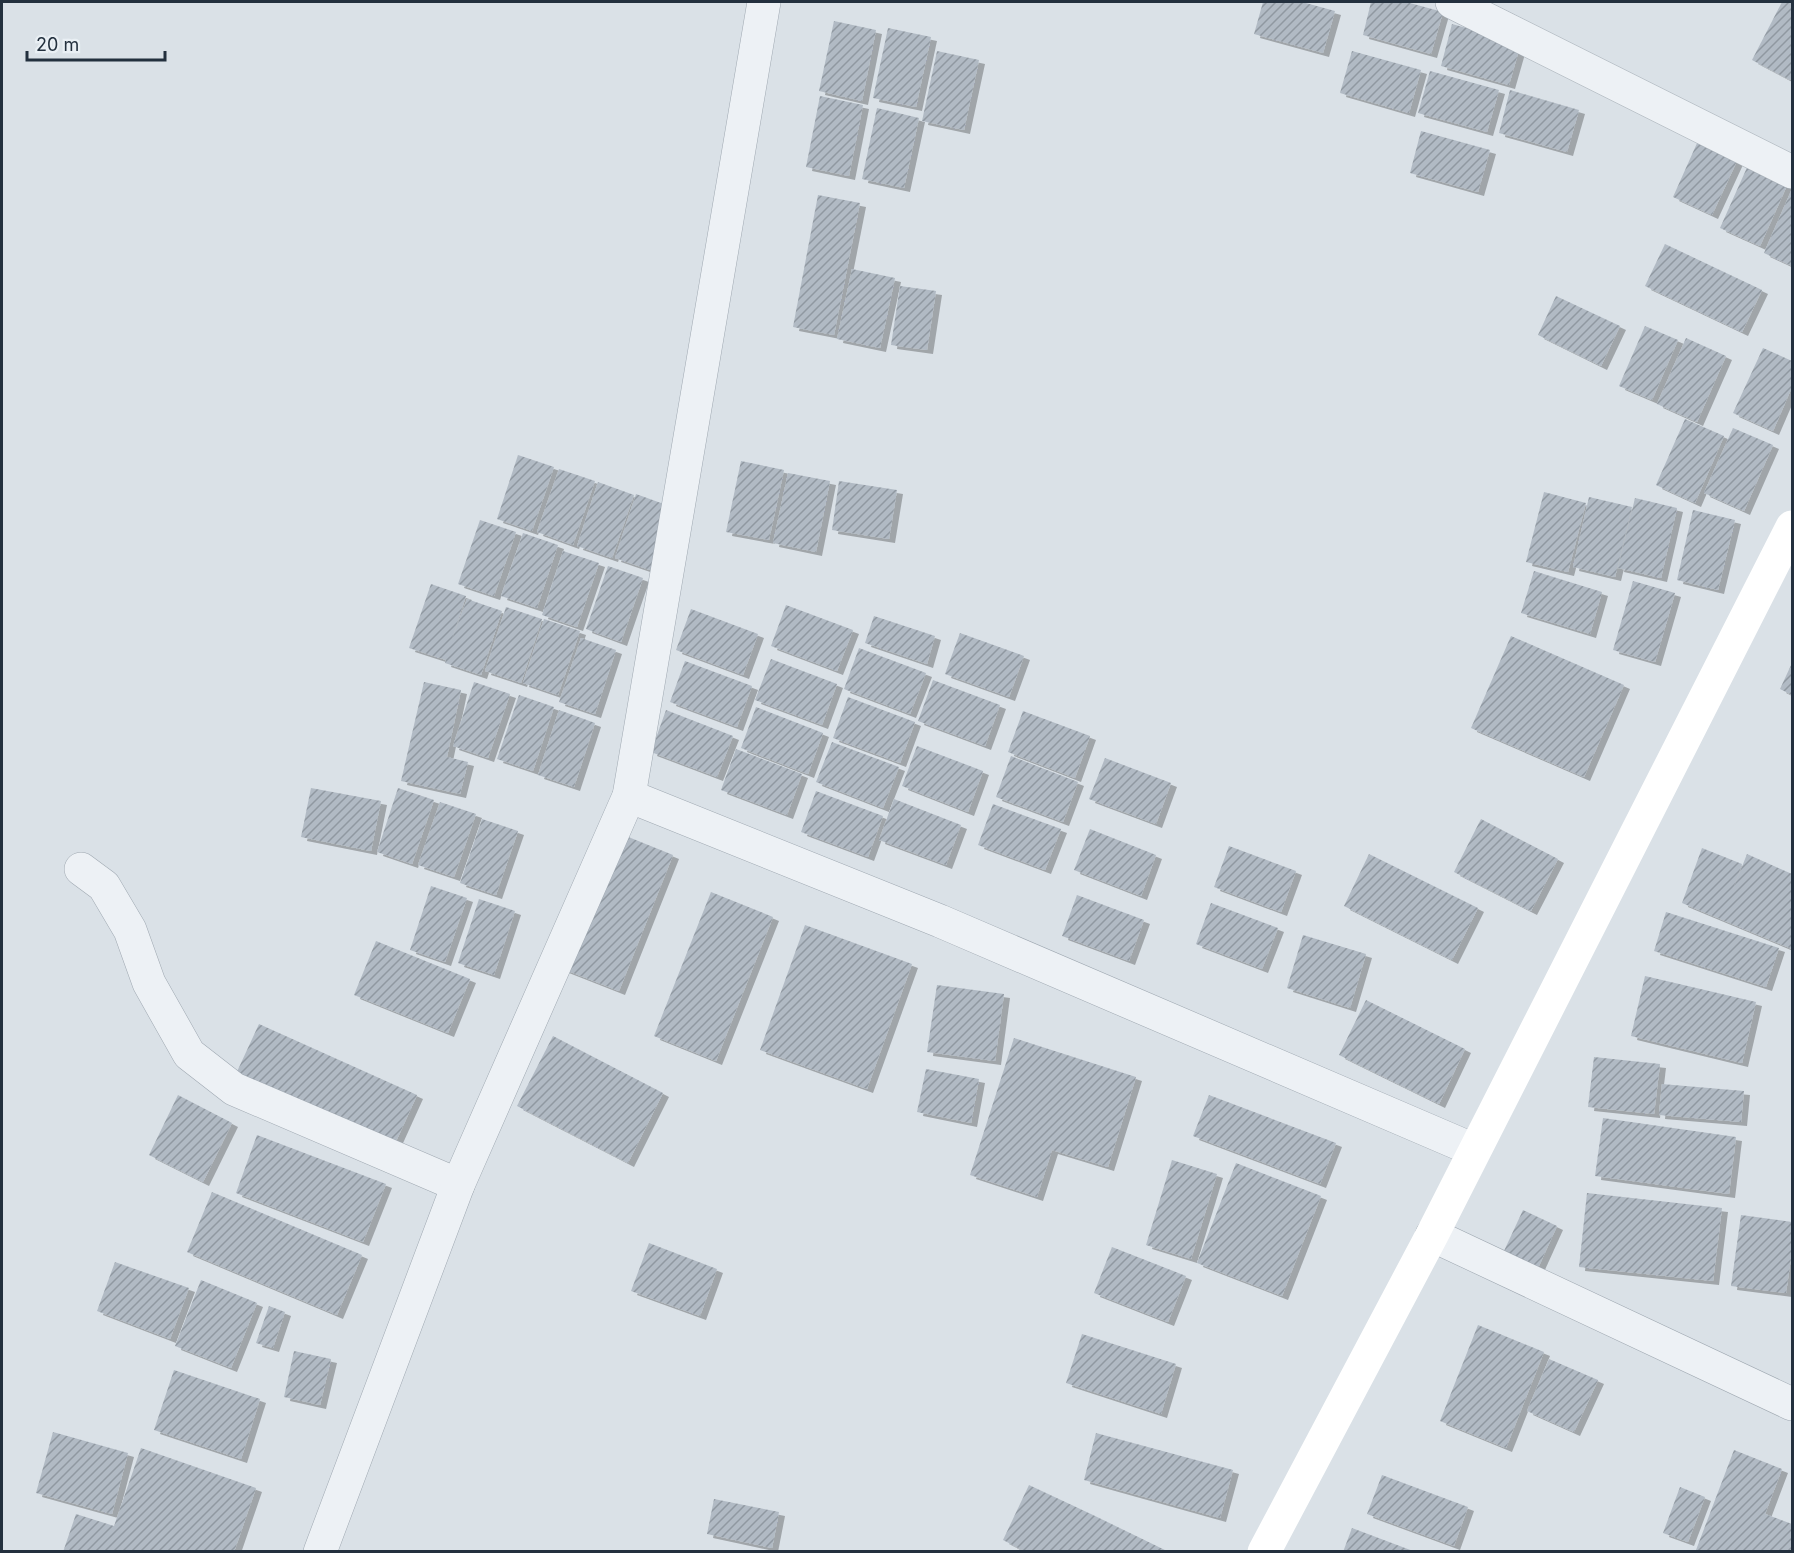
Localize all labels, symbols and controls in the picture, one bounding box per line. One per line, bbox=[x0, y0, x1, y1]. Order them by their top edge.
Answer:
scale bar bbox=[27, 24, 165, 62]
text: 20 m bbox=[36, 34, 79, 55]

